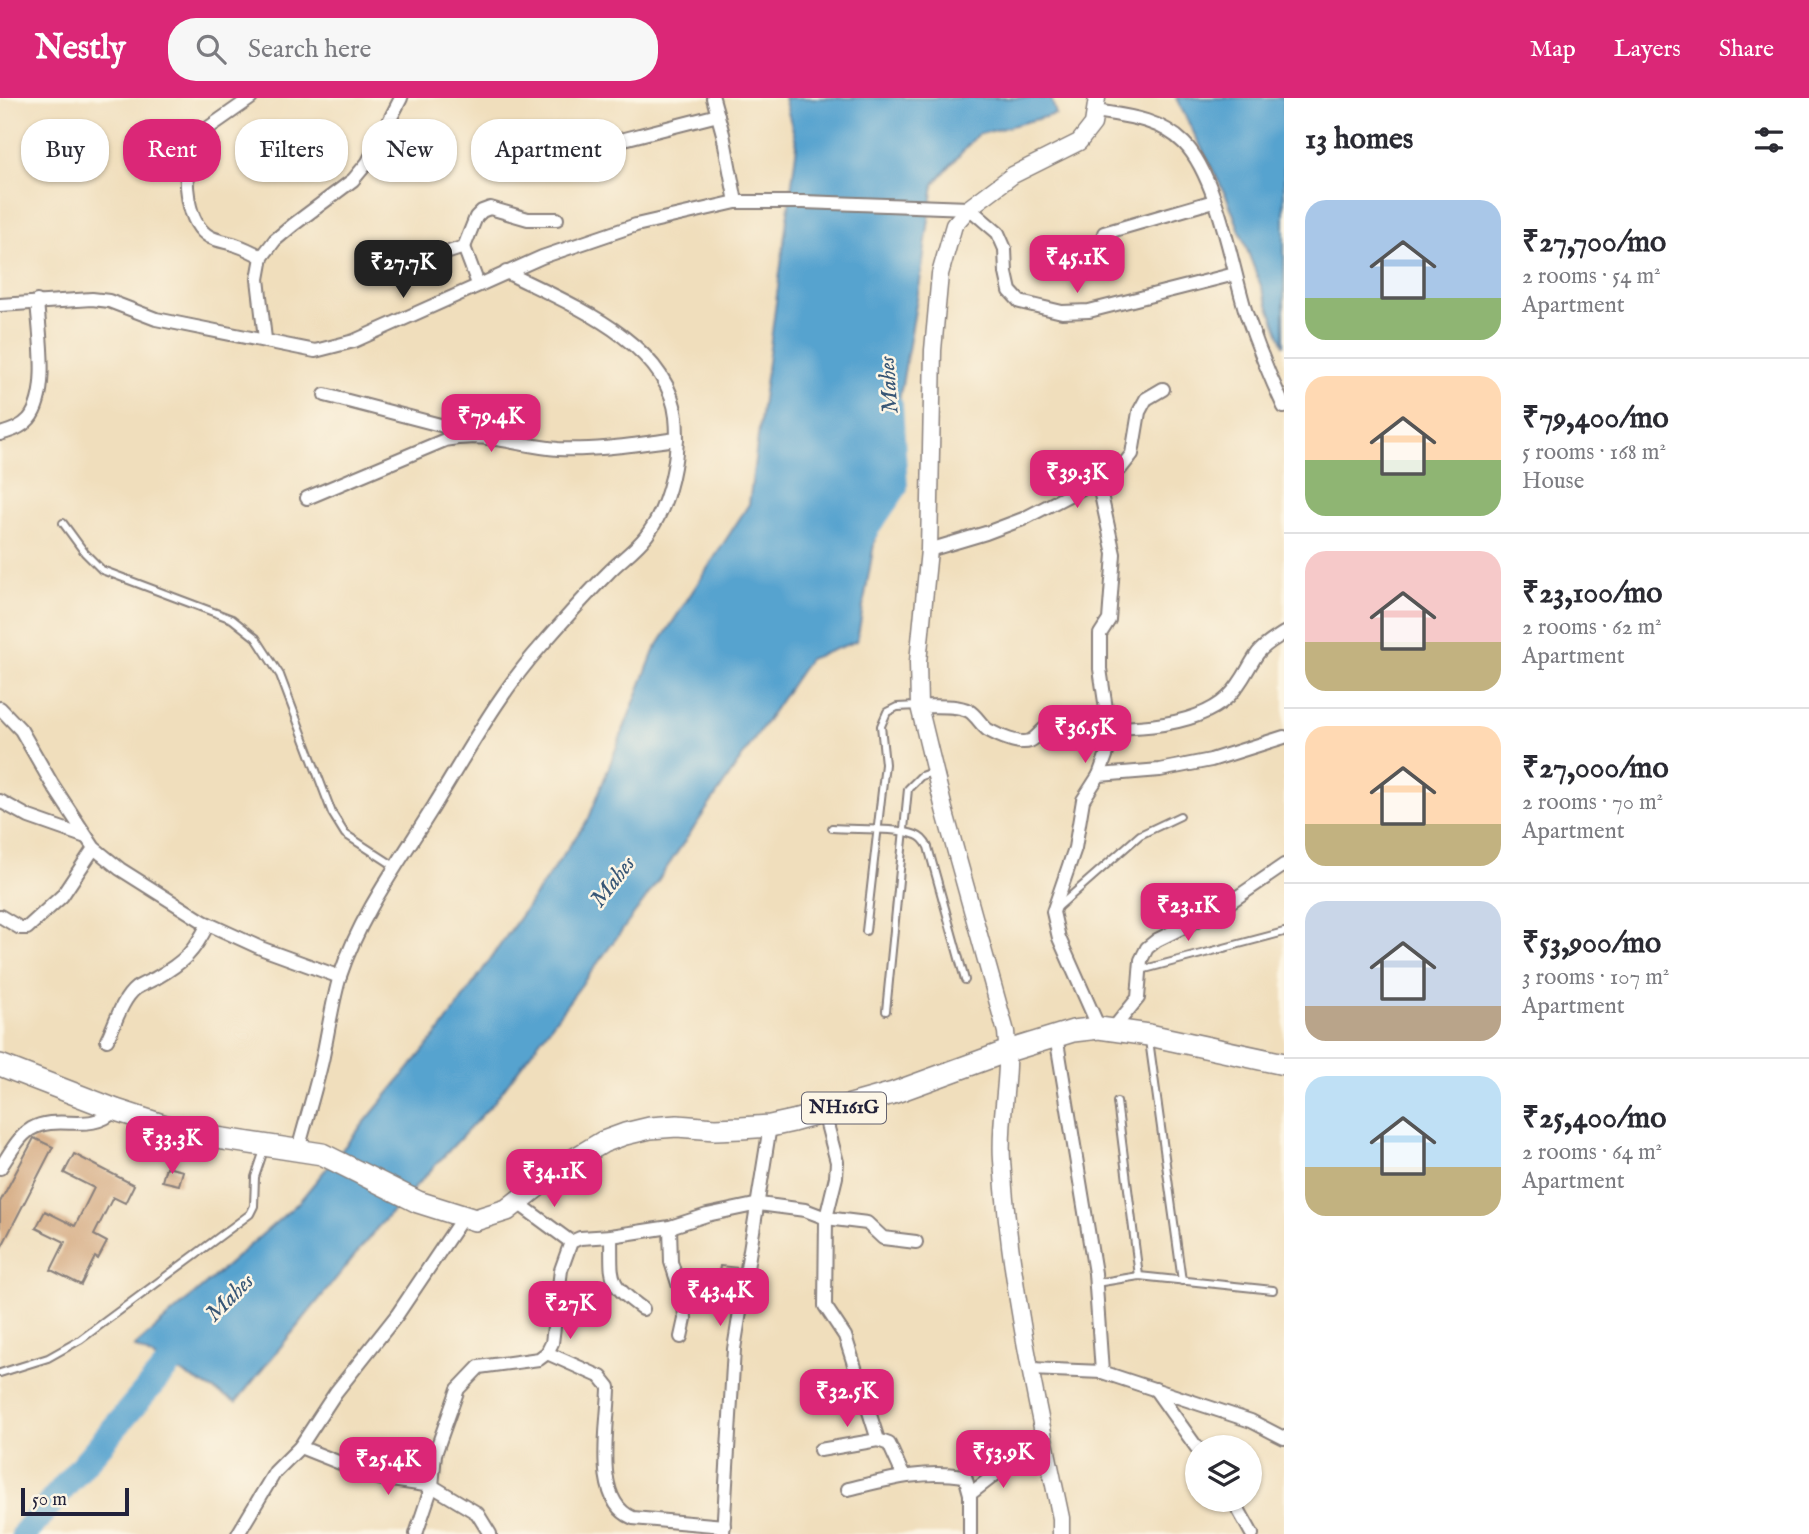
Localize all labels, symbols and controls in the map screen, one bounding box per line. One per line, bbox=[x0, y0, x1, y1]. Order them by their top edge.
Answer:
search box bbox=[168, 18, 658, 81]
text: Nestly bbox=[35, 28, 126, 70]
icon: search bbox=[192, 30, 230, 68]
text: Search here bbox=[248, 33, 372, 66]
text: Map bbox=[1530, 34, 1576, 65]
text: Layers bbox=[1614, 34, 1681, 65]
text: Share bbox=[1719, 34, 1774, 65]
chip: Buy bbox=[21, 119, 109, 182]
chip: Rent bbox=[123, 119, 221, 182]
chip: Filters bbox=[235, 119, 348, 182]
chip: New bbox=[362, 119, 457, 182]
chip: Apartment bbox=[471, 119, 626, 182]
text: 13 homes bbox=[1305, 121, 1413, 159]
icon: filters bbox=[1750, 121, 1788, 159]
text: ₹27,700/mo bbox=[1522, 224, 1666, 262]
icon: home bbox=[1361, 228, 1445, 312]
pin: ₹45.1K bbox=[1020, 236, 1134, 295]
pin: ₹27.7K bbox=[346, 240, 460, 300]
text: ₹45.1K bbox=[1046, 243, 1108, 272]
text: ₹27.7K bbox=[370, 248, 436, 277]
text: 2 rooms · 54 m² bbox=[1522, 262, 1661, 291]
text: Apartment bbox=[1522, 291, 1625, 320]
water label: Mahes bbox=[873, 355, 905, 415]
pin: ₹79.4K bbox=[434, 394, 548, 454]
text: ₹79,400/mo bbox=[1522, 400, 1669, 438]
text: ₹79.4K bbox=[458, 402, 524, 431]
icon: home bbox=[1361, 404, 1445, 488]
text: 5 rooms · 168 m² bbox=[1522, 438, 1666, 467]
pin: ₹39.3K bbox=[1020, 450, 1134, 510]
text: ₹39.3K bbox=[1046, 458, 1108, 487]
text: House bbox=[1522, 467, 1584, 496]
text: ₹23,100/mo bbox=[1522, 575, 1662, 613]
icon: home bbox=[1361, 579, 1445, 663]
text: 2 rooms · 62 m² bbox=[1522, 613, 1662, 642]
text: Apartment bbox=[1522, 642, 1625, 671]
pin: ₹36.5K bbox=[1028, 706, 1142, 765]
text: ₹36.5K bbox=[1054, 713, 1116, 742]
text: ₹27,000/mo bbox=[1522, 750, 1669, 788]
icon: home bbox=[1361, 754, 1445, 838]
text: 2 rooms · 70 m² bbox=[1522, 788, 1663, 817]
text: Apartment bbox=[1522, 817, 1625, 846]
water label: Mahes bbox=[584, 850, 642, 914]
pin: ₹23.1K bbox=[1131, 884, 1245, 943]
text: ₹23.1K bbox=[1157, 891, 1219, 920]
text: ₹53,900/mo bbox=[1522, 925, 1661, 963]
icon: home bbox=[1361, 929, 1445, 1013]
text: 3 rooms · 107 m² bbox=[1522, 963, 1670, 992]
text: Apartment bbox=[1522, 992, 1625, 1021]
road number: NH161G bbox=[802, 1092, 886, 1124]
text: ₹25,400/mo bbox=[1522, 1100, 1666, 1138]
icon: home bbox=[1361, 1104, 1445, 1188]
pin: ₹33.3K bbox=[115, 1116, 229, 1176]
text: ₹33.3K bbox=[142, 1124, 202, 1153]
text: 2 rooms · 64 m² bbox=[1522, 1138, 1662, 1167]
pin: ₹34.1K bbox=[497, 1150, 611, 1209]
text: ₹34.1K bbox=[522, 1157, 586, 1186]
text: Apartment bbox=[1522, 1167, 1625, 1196]
water label: Mahes bbox=[199, 1267, 261, 1329]
pin: ₹43.4K bbox=[663, 1268, 777, 1328]
text: ₹43.4K bbox=[687, 1276, 753, 1305]
pin: ₹27K bbox=[529, 1282, 611, 1341]
text: ₹27K bbox=[544, 1289, 596, 1318]
pin: ₹32.5K bbox=[790, 1370, 904, 1429]
text: ₹32.5K bbox=[816, 1377, 878, 1406]
pin: ₹53.9K bbox=[946, 1430, 1060, 1490]
map controls bbox=[1185, 1435, 1262, 1512]
button: layers bbox=[1185, 1435, 1262, 1512]
pin: ₹25.4K bbox=[331, 1438, 445, 1497]
text: ₹53.9K bbox=[972, 1438, 1034, 1467]
text: ₹25.4K bbox=[355, 1445, 421, 1474]
scale bar bbox=[21, 1485, 130, 1517]
text: 50 m bbox=[32, 1488, 67, 1512]

